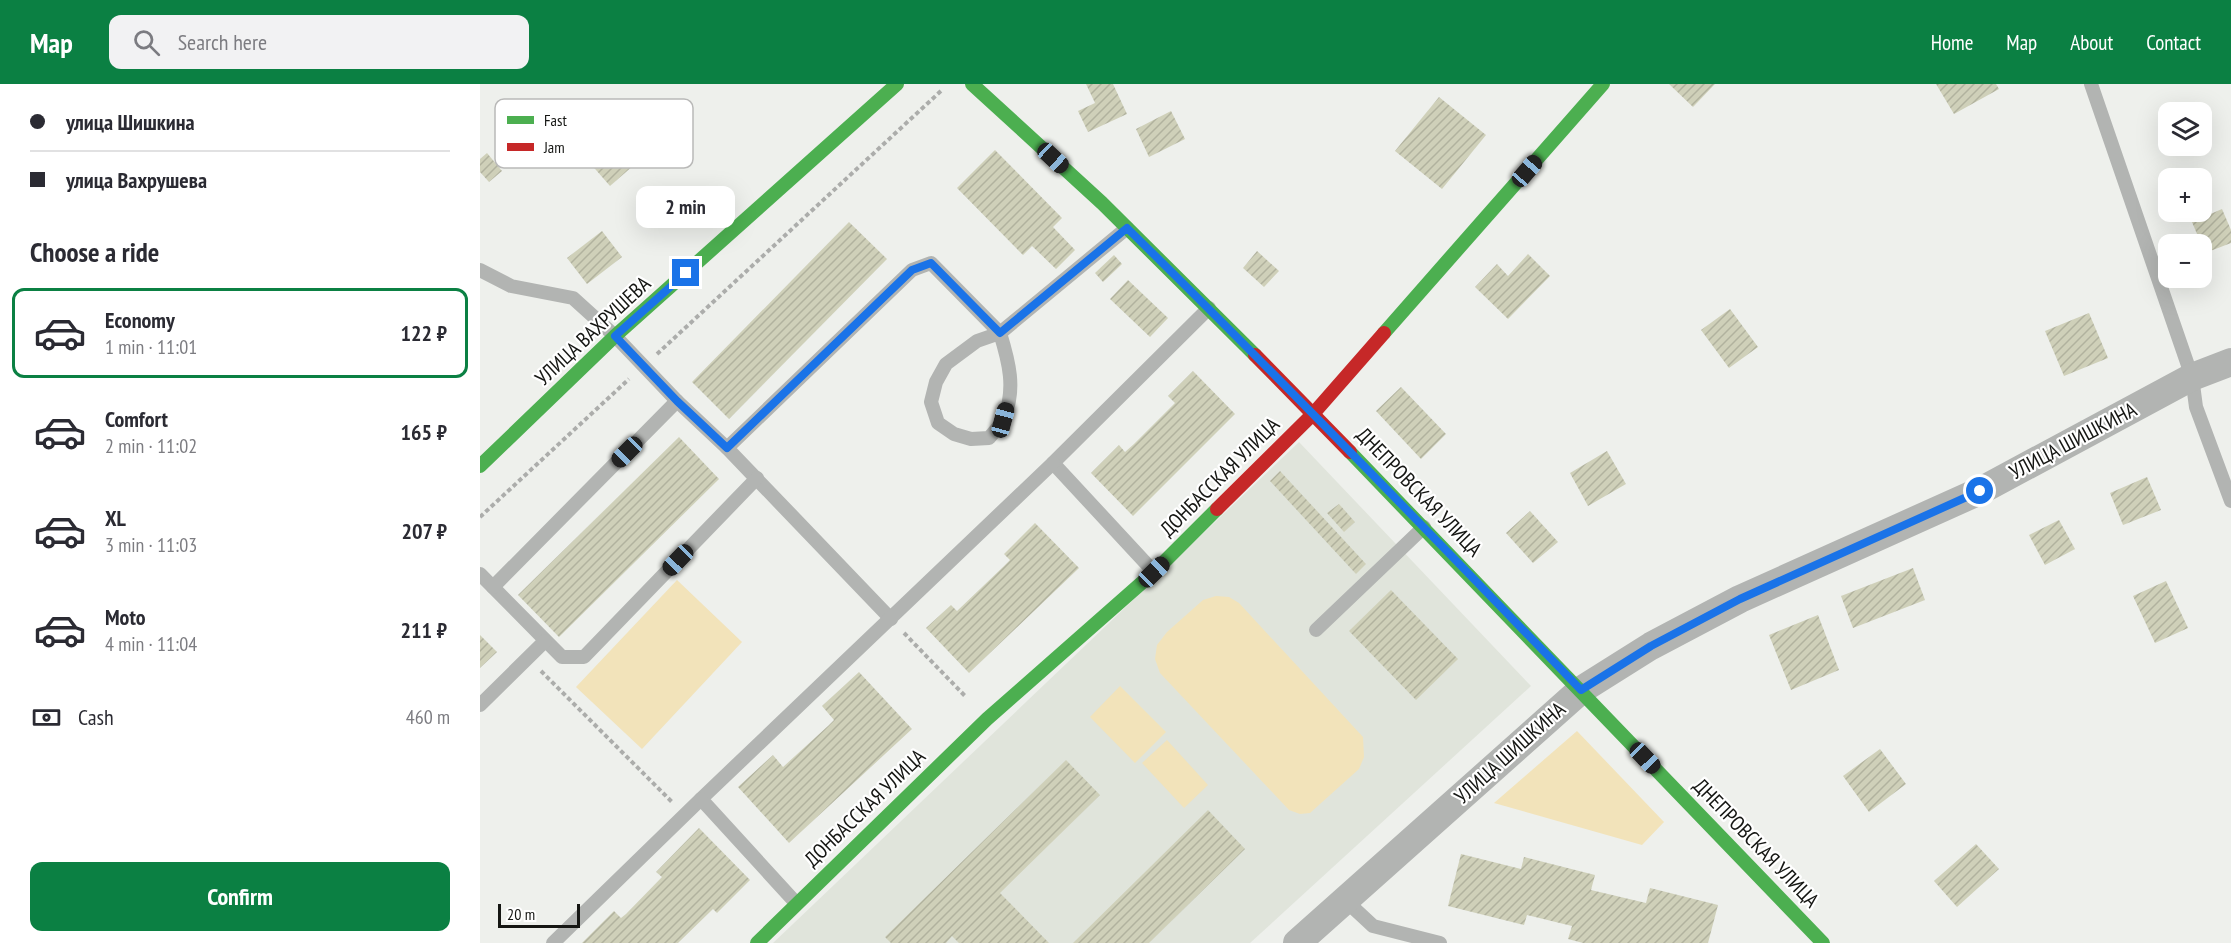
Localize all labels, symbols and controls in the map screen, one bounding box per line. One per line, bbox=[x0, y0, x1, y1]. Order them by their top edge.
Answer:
search box bbox=[109, 15, 529, 69]
text: Map bbox=[30, 24, 73, 61]
icon: search bbox=[130, 26, 163, 59]
text: Search here bbox=[178, 28, 267, 56]
text: Home bbox=[1931, 29, 1973, 56]
text: Map bbox=[2006, 29, 2037, 56]
text: About bbox=[2070, 29, 2113, 56]
text: Contact bbox=[2146, 29, 2201, 56]
legend bbox=[495, 99, 693, 168]
map controls bbox=[2158, 102, 2212, 288]
button: layers bbox=[2158, 102, 2212, 156]
text: улица Шишкина bbox=[66, 108, 195, 136]
text: Fast bbox=[544, 110, 567, 130]
text: Jam bbox=[543, 137, 565, 157]
car bbox=[1034, 139, 1072, 177]
car bbox=[1508, 152, 1546, 190]
text: улица Вахрушева bbox=[66, 166, 207, 194]
button: + bbox=[2158, 168, 2212, 222]
callout: 2 min bbox=[636, 186, 736, 228]
text: 2 min bbox=[665, 194, 706, 220]
button: − bbox=[2158, 234, 2212, 288]
text: Choose a ride bbox=[30, 235, 159, 269]
route end bbox=[672, 259, 699, 286]
street label: УЛИЦА ВАХРУШЕВА bbox=[529, 270, 656, 391]
icon: car bbox=[33, 306, 87, 360]
text: Economy bbox=[105, 306, 175, 334]
text: 122 ₽ bbox=[400, 319, 447, 347]
text: 1 min · 11:01 bbox=[105, 334, 197, 360]
street label: УЛИЦА ШИШКИНА bbox=[2005, 396, 2141, 485]
car bbox=[990, 400, 1016, 440]
icon: car bbox=[33, 405, 87, 459]
text: Comfort bbox=[105, 405, 168, 433]
street label: ДОНБАССКАЯ УЛИЦА bbox=[1154, 411, 1285, 542]
text: 165 ₽ bbox=[400, 418, 447, 446]
street label: ДНЕПРОВСКАЯ УЛИЦА bbox=[1351, 421, 1488, 562]
text: 2 min · 11:02 bbox=[105, 433, 197, 459]
car bbox=[608, 433, 646, 471]
route start bbox=[1966, 477, 1993, 504]
icon: car bbox=[33, 504, 87, 558]
text: XL bbox=[105, 504, 126, 532]
text: 207 ₽ bbox=[401, 517, 447, 545]
text: 3 min · 11:03 bbox=[105, 532, 197, 558]
car bbox=[659, 541, 697, 579]
car bbox=[1135, 553, 1173, 591]
icon: car bbox=[33, 603, 87, 657]
text: Moto bbox=[105, 603, 146, 631]
text: 211 ₽ bbox=[400, 616, 447, 644]
text: 4 min · 11:04 bbox=[105, 631, 197, 657]
street label: УЛИЦА ШИШКИНА bbox=[1449, 696, 1571, 810]
icon: cash bbox=[30, 701, 63, 734]
text: Cash bbox=[78, 703, 114, 731]
text: 460 m bbox=[406, 704, 450, 730]
car bbox=[1626, 739, 1664, 777]
street label: ДОНБАССКАЯ УЛИЦА bbox=[798, 743, 931, 872]
street label: ДНЕПРОВСКАЯ УЛИЦА bbox=[1688, 772, 1825, 913]
button: Confirm bbox=[30, 862, 450, 931]
scale bar bbox=[498, 901, 580, 928]
text: 20 m bbox=[507, 904, 535, 924]

